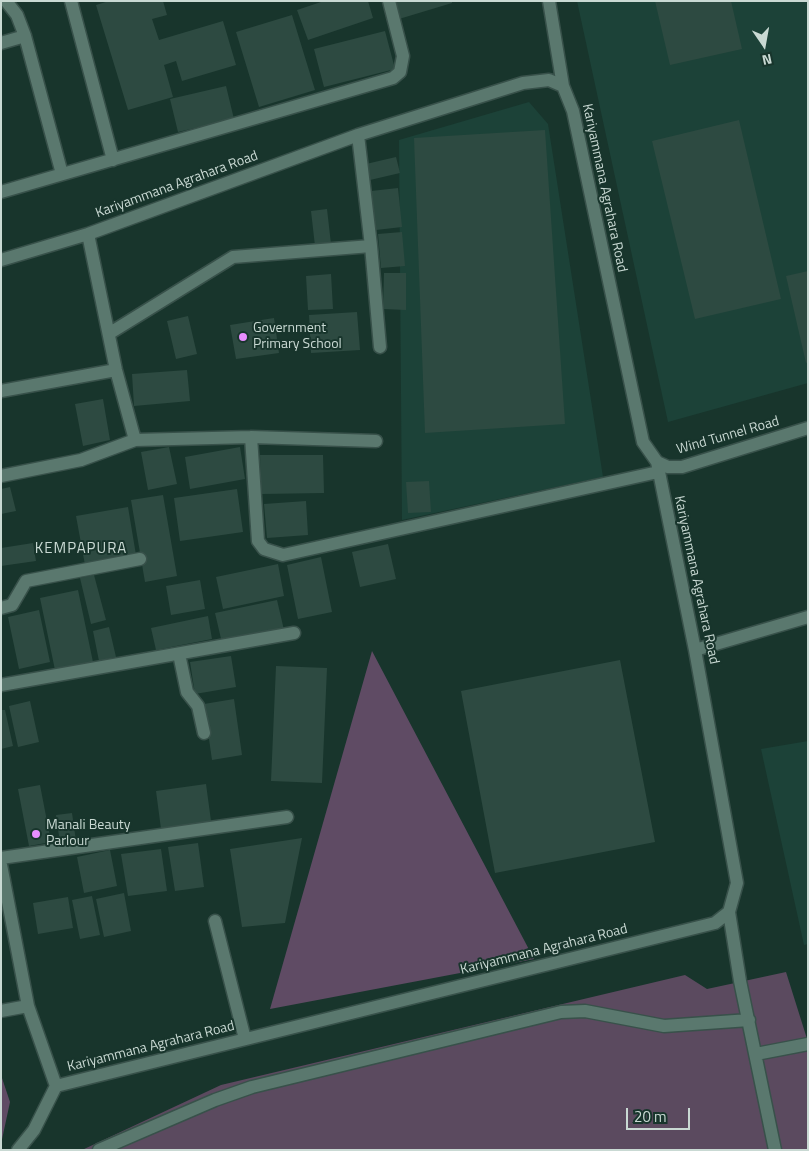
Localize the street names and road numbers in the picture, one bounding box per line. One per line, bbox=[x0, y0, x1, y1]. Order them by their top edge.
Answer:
street label: Kariyammana Agrahara Road bbox=[578, 102, 630, 274]
street label: Kariyammana Agrahara Road bbox=[93, 148, 261, 222]
street label: Wind Tunnel Road bbox=[675, 413, 781, 459]
street label: Kariyammana Agrahara Road bbox=[670, 494, 722, 666]
street label: Kariyammana Agrahara Road bbox=[459, 921, 629, 979]
street label: Kariyammana Agrahara Road bbox=[66, 1018, 236, 1076]

